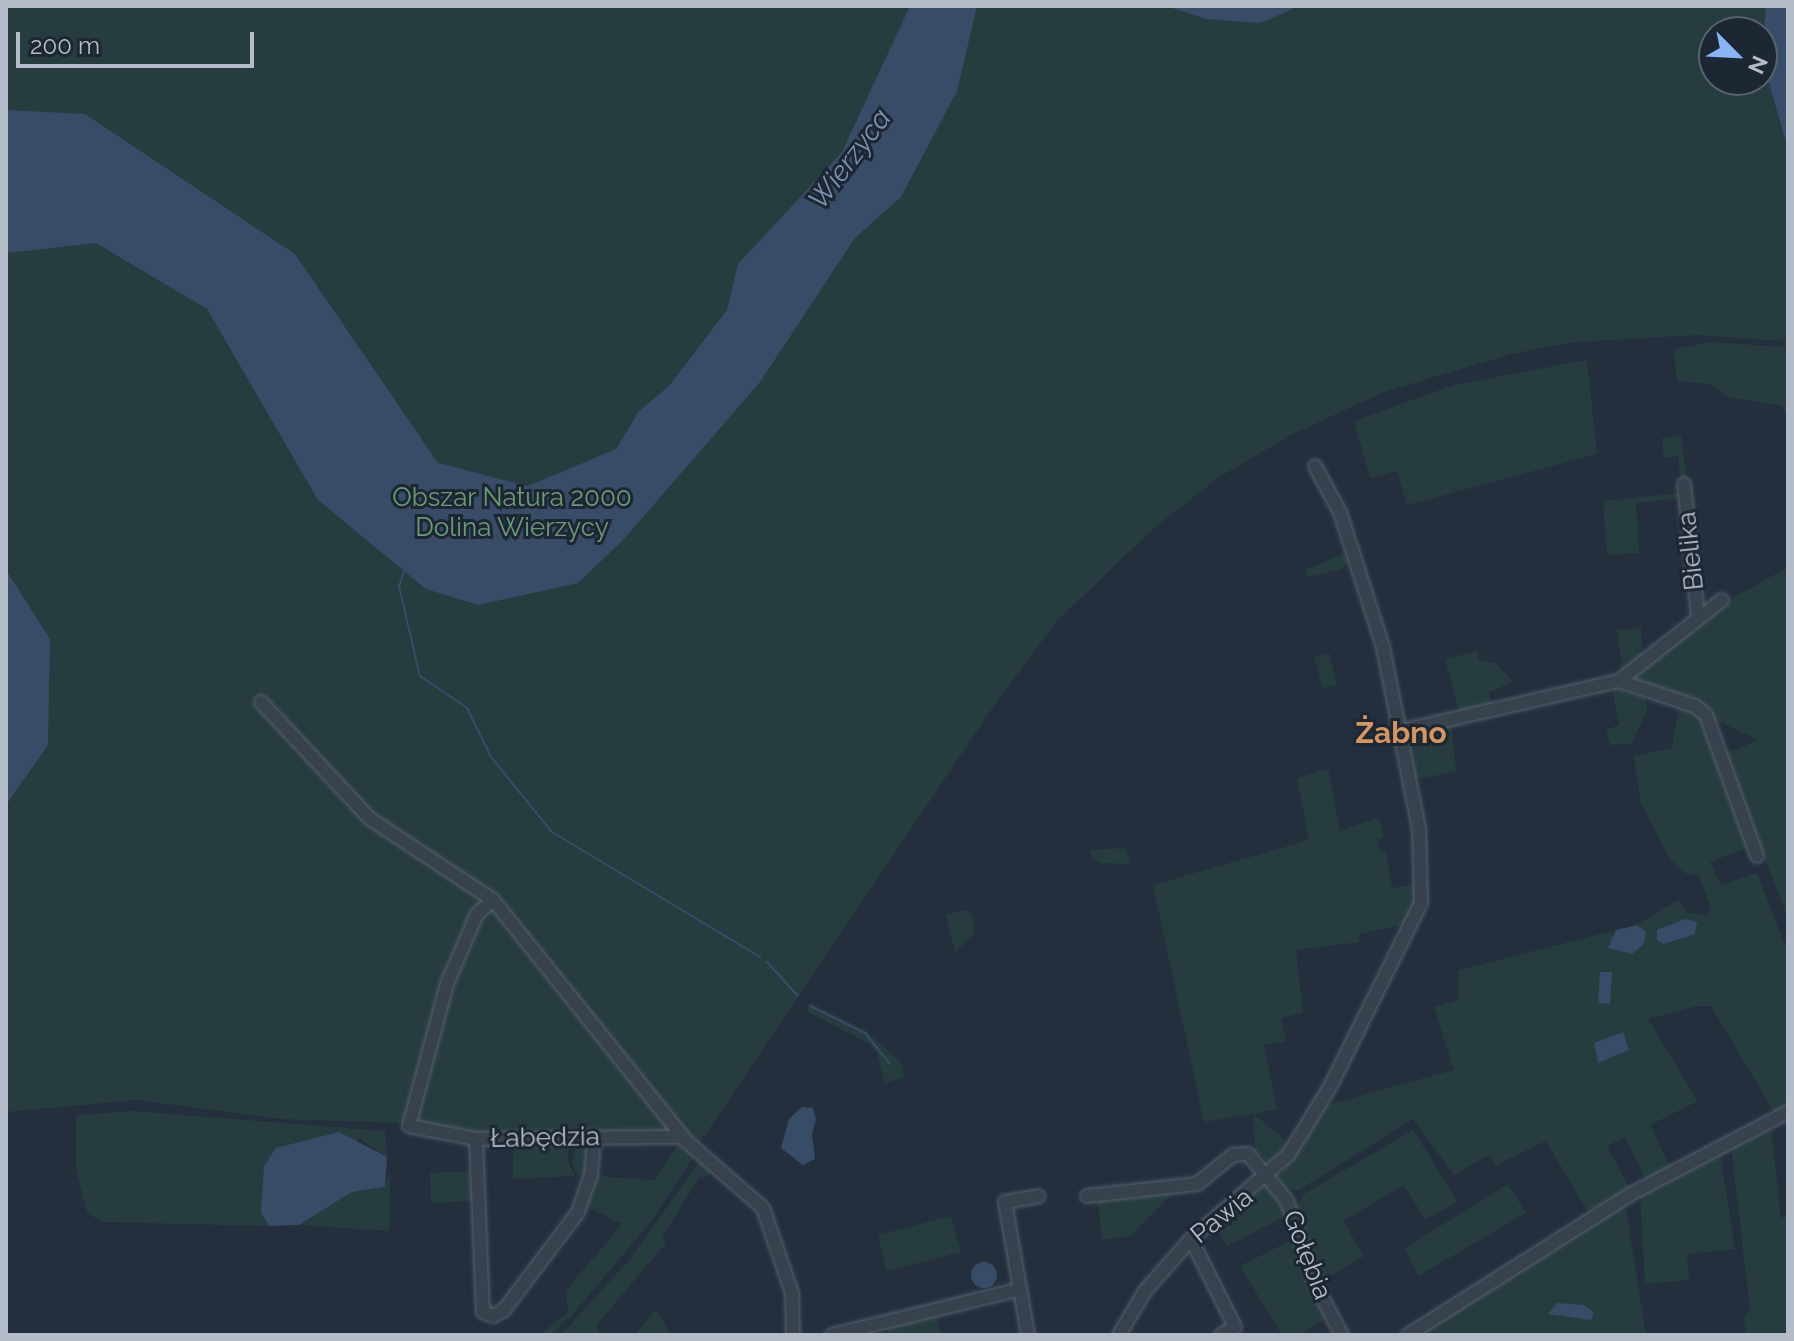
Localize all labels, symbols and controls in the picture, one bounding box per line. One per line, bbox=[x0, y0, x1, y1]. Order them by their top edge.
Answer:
scale bar bbox=[20, 16, 258, 66]
north arrow bbox=[1698, 16, 1778, 96]
text: 200 m bbox=[30, 31, 100, 60]
text: N bbox=[1743, 52, 1773, 78]
water label: Wierzyca bbox=[802, 102, 898, 216]
park label: Obszar Natura 2000 Dolina Wierzycy bbox=[392, 482, 632, 544]
street label: Bielika bbox=[1671, 510, 1711, 592]
district label: Żabno bbox=[1355, 715, 1447, 751]
street label: Łabędzia bbox=[490, 1121, 600, 1155]
street label: Pawia bbox=[1185, 1182, 1259, 1250]
street label: Gołębia bbox=[1276, 1206, 1338, 1304]

